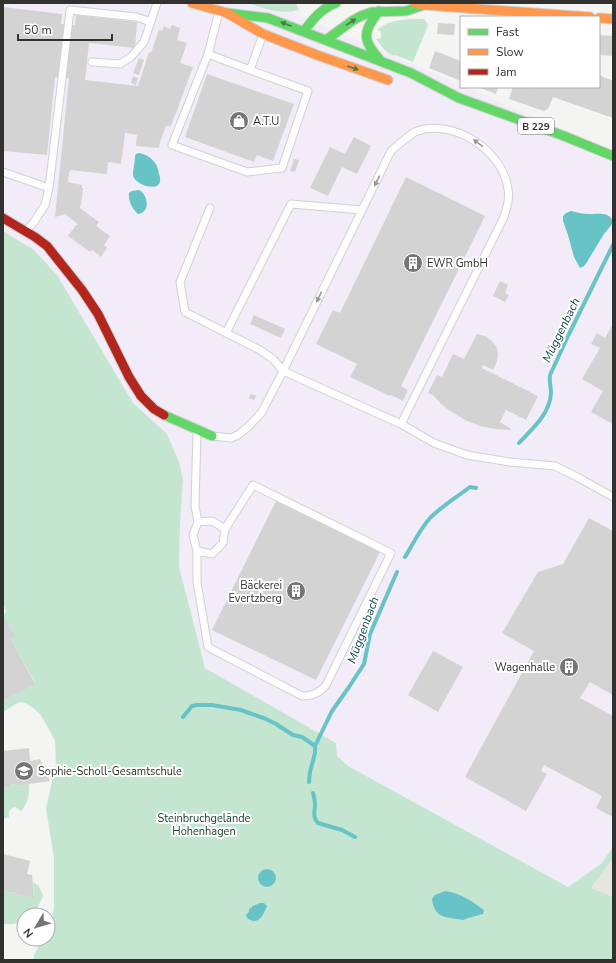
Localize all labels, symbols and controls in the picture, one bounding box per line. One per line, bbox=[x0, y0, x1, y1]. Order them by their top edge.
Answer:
scale bar bbox=[18, 16, 112, 42]
legend bbox=[460, 16, 600, 88]
one-way arrow bbox=[346, 18, 356, 26]
one-way arrow bbox=[279, 21, 291, 27]
text: 50 m bbox=[24, 22, 52, 38]
text: Fast bbox=[496, 24, 519, 40]
text: Slow bbox=[496, 44, 524, 60]
text: Jam bbox=[495, 64, 517, 80]
one-way arrow bbox=[348, 65, 360, 71]
shop icon: A.T.U bbox=[228, 110, 250, 132]
place label: A.T.U bbox=[253, 114, 279, 129]
road number: B 229 bbox=[518, 118, 554, 134]
one-way arrow bbox=[472, 139, 483, 147]
one-way arrow bbox=[374, 175, 380, 186]
building icon: EWR GmbH bbox=[402, 252, 424, 274]
place label: EWR GmbH bbox=[427, 256, 488, 271]
one-way arrow bbox=[316, 292, 322, 303]
water label: Müggenbach bbox=[538, 295, 584, 365]
place label: Bäckerei Evertzberg bbox=[228, 578, 282, 606]
building icon: Bäckerei Evertzberg bbox=[285, 580, 307, 602]
water label: Müggenbach bbox=[344, 594, 383, 666]
building icon: Wagenhalle bbox=[558, 656, 580, 678]
place label: Wagenhalle bbox=[495, 660, 555, 675]
school or university icon: Sophie-Scholl-Gesamtschule bbox=[13, 760, 35, 782]
place label: Sophie-Scholl-Gesamtschule bbox=[38, 764, 182, 779]
park label: Steinbruchgelände Hohenhagen bbox=[158, 811, 251, 839]
north arrow bbox=[16, 907, 56, 947]
text: N bbox=[20, 925, 37, 941]

